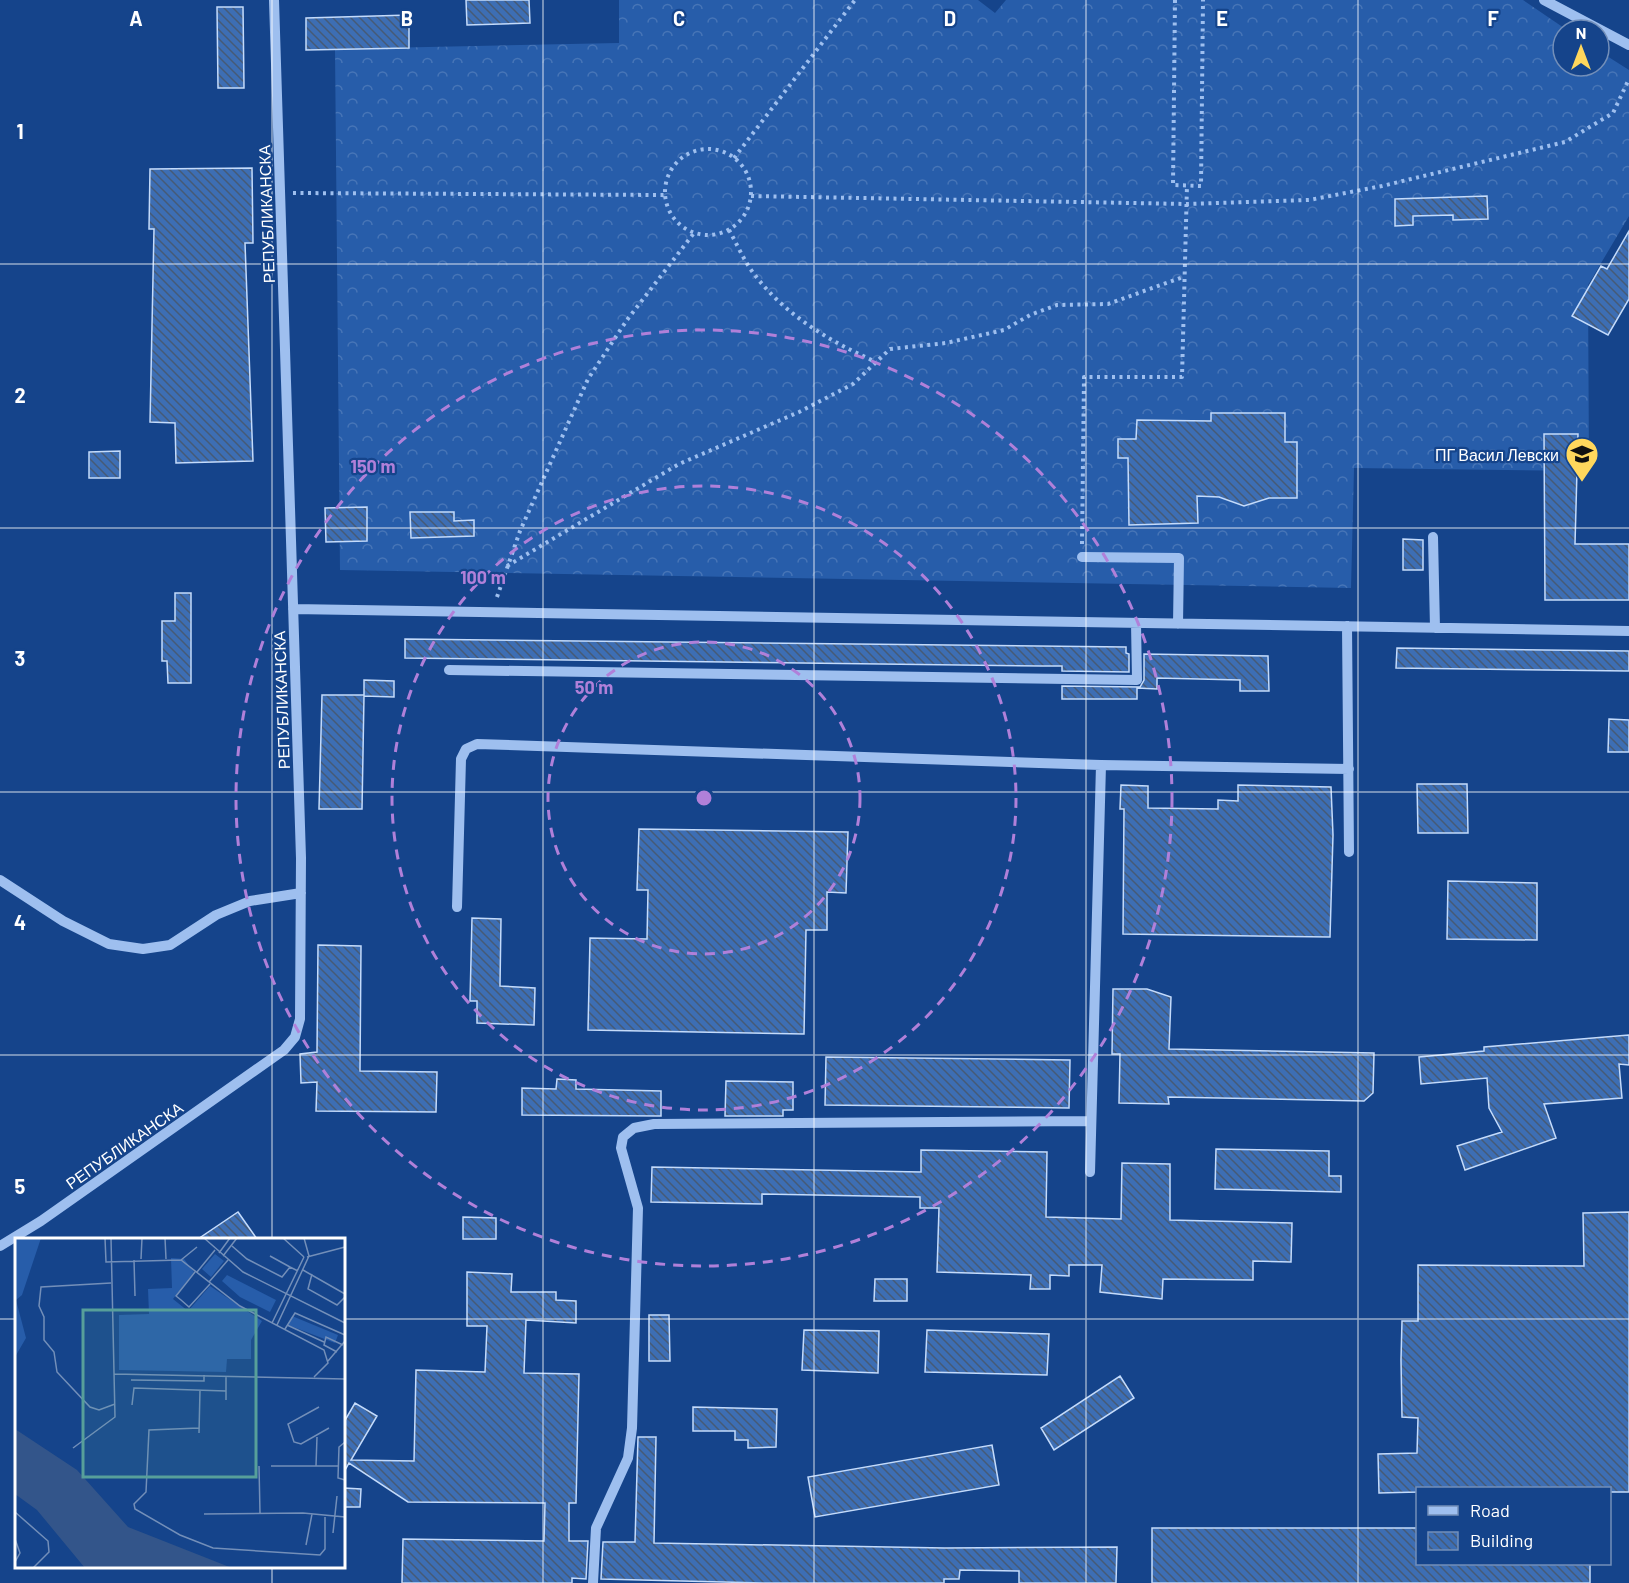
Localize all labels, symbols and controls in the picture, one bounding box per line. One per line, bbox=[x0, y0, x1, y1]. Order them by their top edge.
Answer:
text: A bbox=[129, 6, 143, 30]
text: B bbox=[401, 6, 413, 30]
text: C bbox=[673, 6, 685, 30]
text: D bbox=[944, 6, 956, 30]
text: E bbox=[1216, 6, 1228, 30]
text: F bbox=[1487, 6, 1499, 30]
north arrow bbox=[1551, 18, 1611, 78]
text: N bbox=[1576, 23, 1586, 42]
text: 1 bbox=[16, 119, 24, 143]
street label: РЕПУБЛИКАНСКА bbox=[254, 144, 278, 284]
text: 2 bbox=[14, 383, 26, 407]
school or university icon: ПГ Васил Левски bbox=[1564, 436, 1600, 483]
place label: ПГ Васил Левски bbox=[1435, 445, 1559, 464]
text: 150 m bbox=[351, 455, 395, 477]
text: 100 m bbox=[460, 566, 506, 588]
street label: РЕПУБЛИКАНСКА bbox=[269, 630, 293, 770]
text: 3 bbox=[15, 646, 25, 670]
text: 50 m bbox=[575, 676, 613, 698]
centre of rings bbox=[694, 788, 714, 808]
text: 4 bbox=[14, 910, 26, 934]
street label: РЕПУБЛИКАНСКА bbox=[62, 1097, 186, 1193]
text: 5 bbox=[15, 1174, 26, 1198]
inset map bbox=[15, 1238, 345, 1568]
legend bbox=[1416, 1487, 1611, 1565]
text: Road bbox=[1470, 1499, 1510, 1521]
text: Building bbox=[1470, 1529, 1533, 1551]

